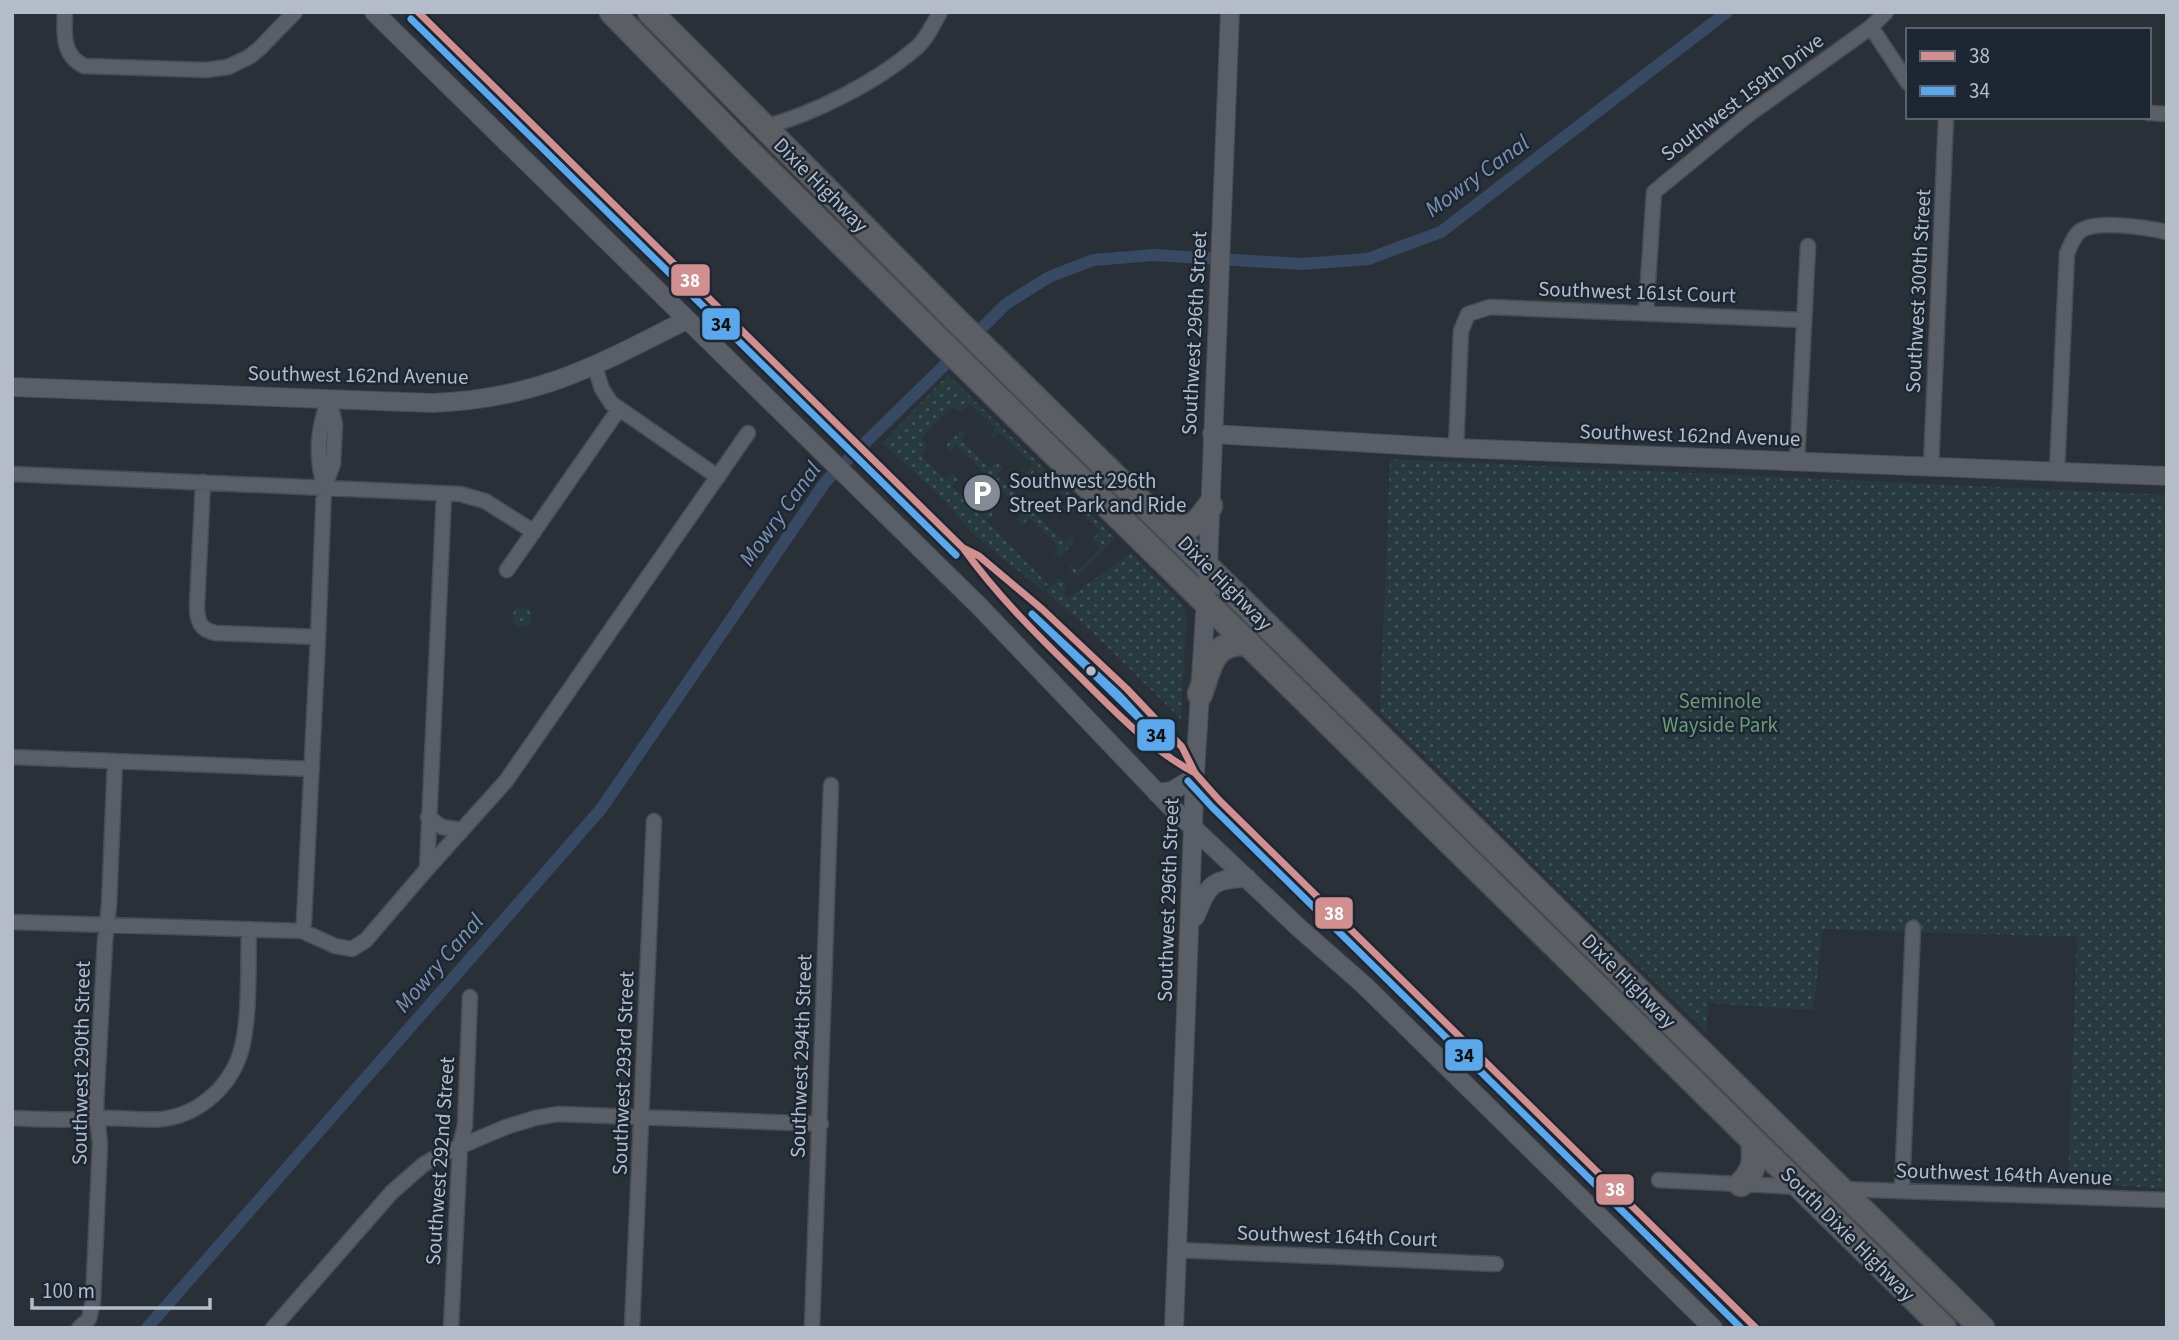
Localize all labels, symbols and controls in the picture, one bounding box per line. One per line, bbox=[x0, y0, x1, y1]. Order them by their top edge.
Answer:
street label: Southwest 159th Drive bbox=[1654, 26, 1830, 168]
legend bbox=[1906, 28, 2151, 119]
text: 38 bbox=[1969, 41, 1990, 71]
text: 34 bbox=[1969, 76, 1990, 106]
water label: Mowry Canal bbox=[1418, 127, 1536, 225]
street label: Dixie Highway bbox=[767, 131, 875, 239]
street label: Southwest 300th Street bbox=[1898, 188, 1938, 394]
street label: Southwest 296th Street bbox=[1174, 230, 1214, 436]
line badge: 38 bbox=[670, 263, 711, 297]
text: 38 bbox=[680, 268, 700, 295]
street label: Southwest 161st Court bbox=[1538, 274, 1736, 310]
line badge: 34 bbox=[701, 307, 741, 341]
text: 34 bbox=[711, 312, 731, 339]
street label: Southwest 162nd Avenue bbox=[247, 358, 469, 392]
street label: Southwest 162nd Avenue bbox=[1579, 416, 1801, 454]
water label: Mowry Canal bbox=[731, 455, 829, 573]
place label: Southwest 296th Street Park and Ride bbox=[1009, 466, 1186, 520]
parking icon: Southwest 296th Street Park and Ride bbox=[961, 472, 1003, 514]
street label: Dixie Highway bbox=[1171, 529, 1279, 637]
unlabelled marker bbox=[1084, 664, 1098, 678]
park label: Seminole Wayside Park bbox=[1662, 686, 1779, 740]
line badge: 34 bbox=[1136, 718, 1176, 752]
text: 34 bbox=[1146, 723, 1166, 750]
street label: Southwest 296th Street bbox=[1149, 797, 1187, 1003]
line badge: 38 bbox=[1314, 896, 1354, 930]
text: 38 bbox=[1324, 901, 1344, 928]
water label: Mowry Canal bbox=[386, 906, 492, 1020]
street label: Dixie Highway bbox=[1575, 927, 1683, 1035]
street label: Southwest 294th Street bbox=[782, 953, 820, 1159]
street label: Southwest 290th Street bbox=[64, 961, 98, 1165]
street label: Southwest 293rd Street bbox=[604, 970, 642, 1176]
line badge: 34 bbox=[1444, 1038, 1484, 1072]
text: 34 bbox=[1454, 1043, 1474, 1070]
street label: Southwest 292nd Street bbox=[418, 1056, 462, 1266]
street label: Southwest 164th Avenue bbox=[1895, 1155, 2113, 1193]
street label: South Dixie Highway bbox=[1774, 1160, 1922, 1308]
line badge: 38 bbox=[1595, 1173, 1635, 1206]
text: 38 bbox=[1605, 1177, 1625, 1204]
street label: Southwest 164th Court bbox=[1236, 1218, 1438, 1254]
scale bar bbox=[32, 1266, 210, 1310]
text: 100 m bbox=[42, 1276, 95, 1306]

